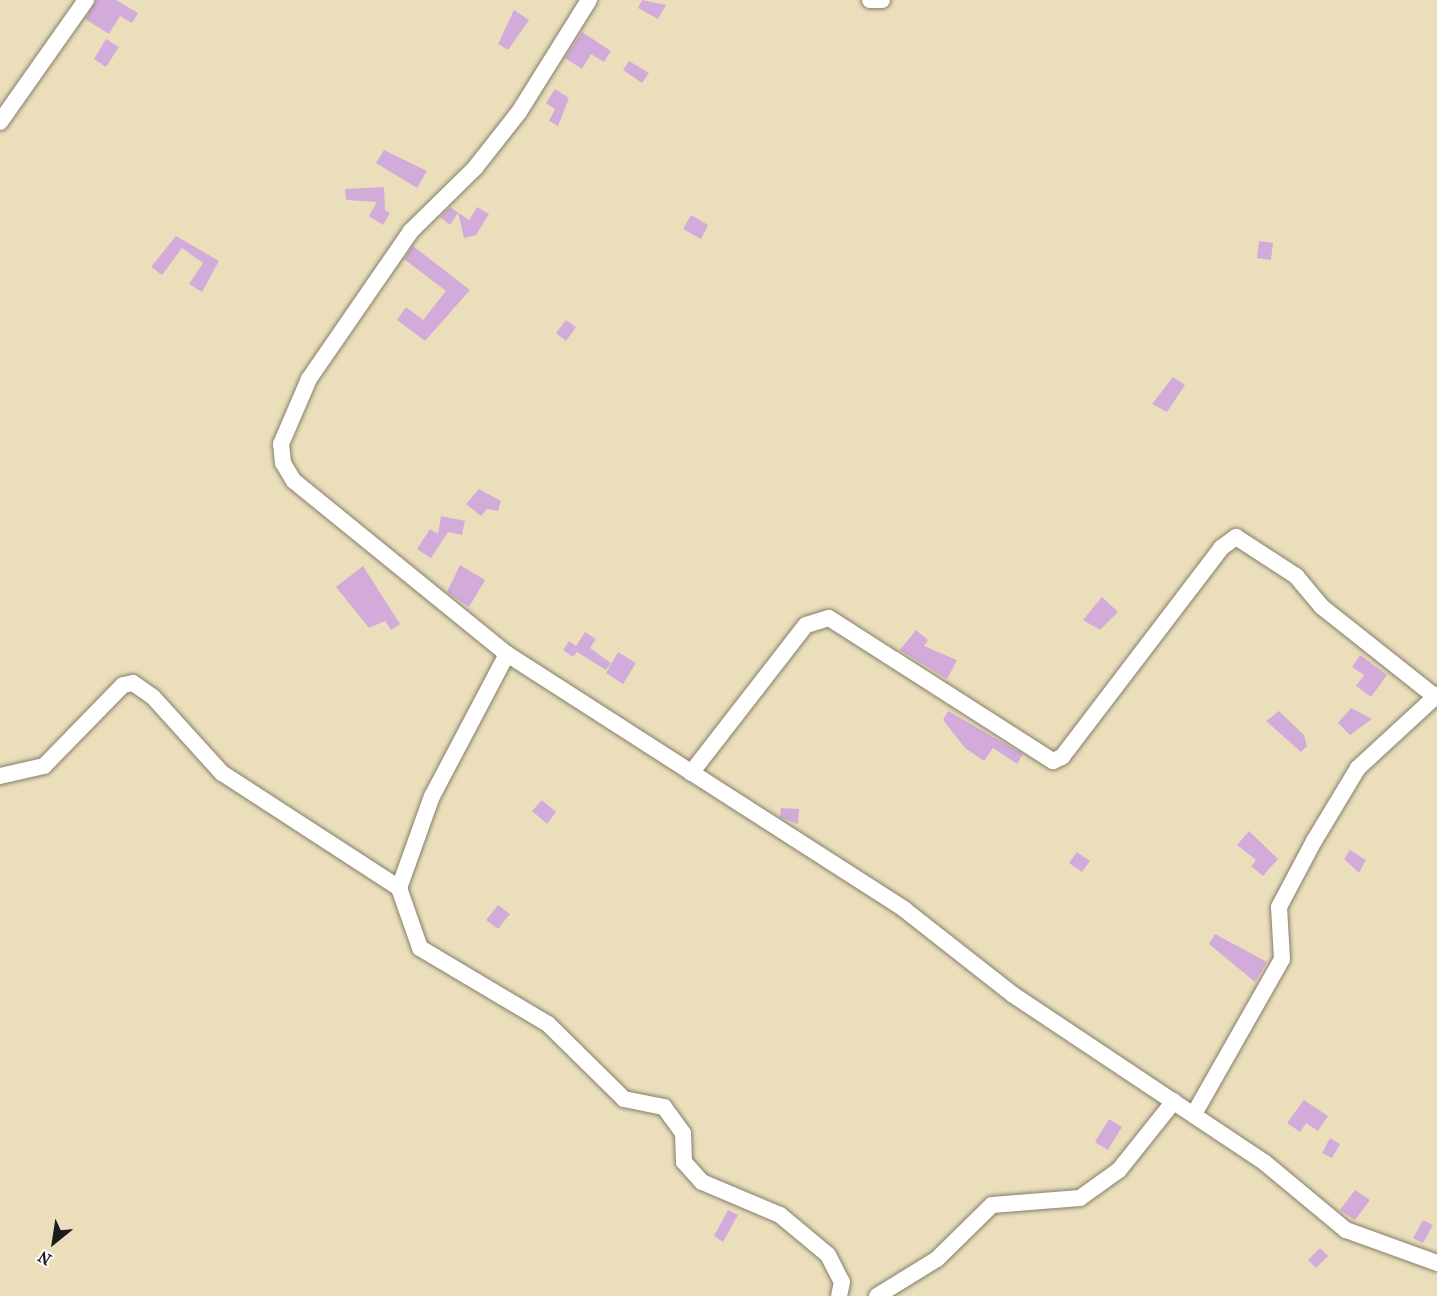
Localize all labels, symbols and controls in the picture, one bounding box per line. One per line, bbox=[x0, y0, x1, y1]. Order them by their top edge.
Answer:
north arrow bbox=[24, 1212, 84, 1272]
text: N bbox=[35, 1247, 55, 1269]

